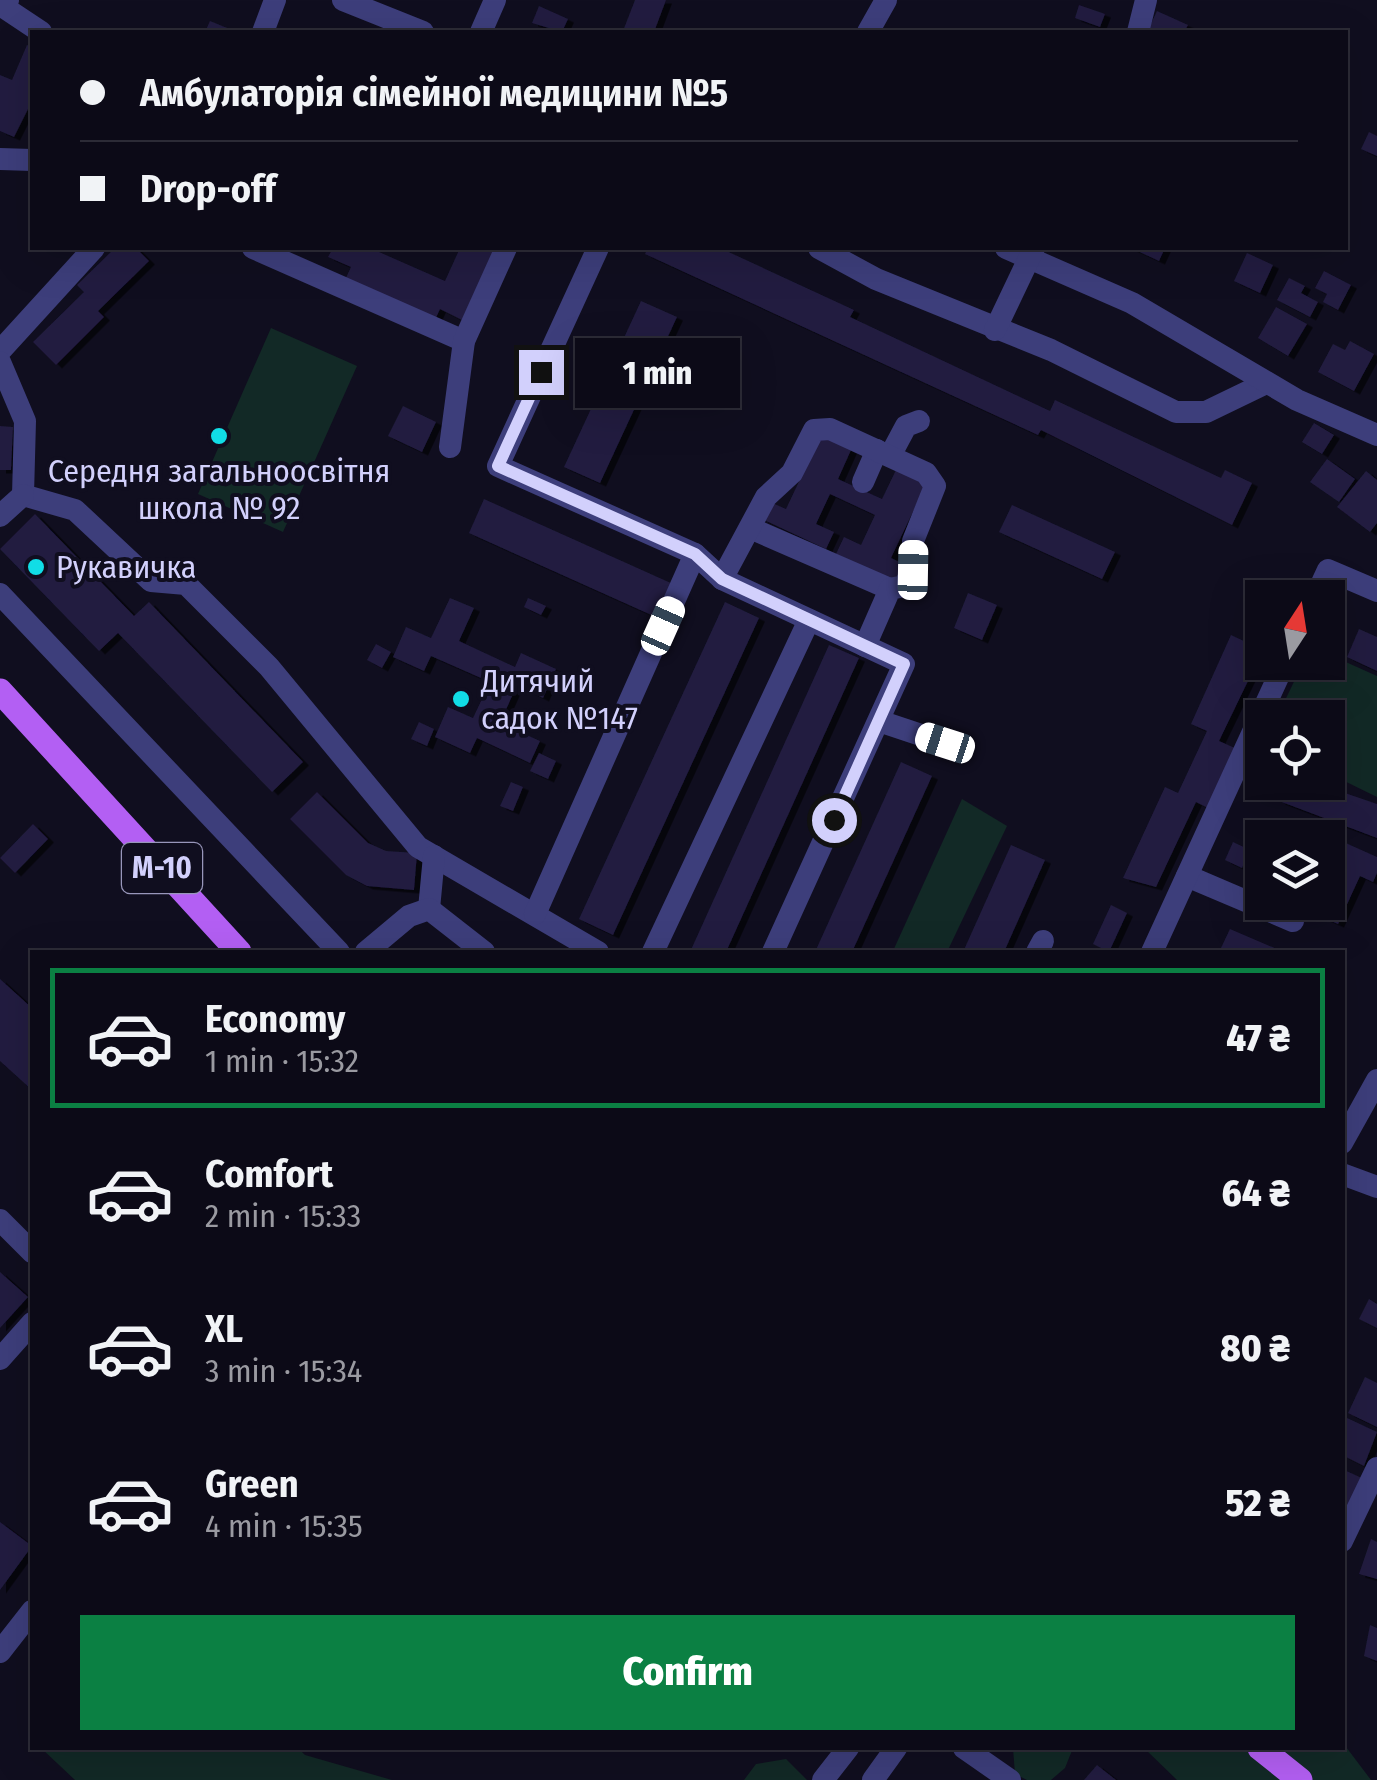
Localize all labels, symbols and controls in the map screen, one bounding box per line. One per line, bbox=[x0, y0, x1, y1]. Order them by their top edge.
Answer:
text: Амбулаторія сімейної медицини №5 bbox=[140, 70, 728, 116]
text: Drop-off bbox=[140, 166, 276, 212]
callout: 1 min bbox=[576, 337, 741, 407]
route end bbox=[519, 350, 564, 395]
text: 1 min bbox=[623, 354, 692, 392]
marker: Середня загальноосвітня школа № 92 bbox=[208, 425, 230, 447]
place label: Середня загальноосвітня школа № 92 bbox=[48, 452, 390, 527]
car bbox=[897, 540, 929, 600]
place label: Рукавичка bbox=[56, 548, 196, 586]
marker: Рукавичка bbox=[25, 556, 47, 578]
north arrow bbox=[1245, 580, 1345, 680]
map controls bbox=[1245, 580, 1345, 920]
car bbox=[637, 592, 689, 660]
place label: Дитячий садок №147 bbox=[480, 662, 638, 737]
marker: Дитячий садок №147 bbox=[450, 688, 472, 710]
button: locate bbox=[1245, 700, 1345, 800]
car bbox=[912, 719, 978, 767]
route start bbox=[812, 798, 857, 843]
button: layers bbox=[1245, 820, 1345, 920]
road number: М-10 bbox=[122, 843, 202, 893]
icon: car bbox=[85, 993, 175, 1083]
text: Economy bbox=[205, 996, 345, 1042]
text: 47 ₴ bbox=[1226, 1015, 1290, 1061]
text: 1 min · 15:32 bbox=[205, 1042, 359, 1080]
icon: car bbox=[85, 1148, 175, 1238]
text: Comfort bbox=[205, 1151, 333, 1197]
text: 64 ₴ bbox=[1222, 1170, 1290, 1216]
text: 2 min · 15:33 bbox=[205, 1197, 361, 1235]
icon: car bbox=[85, 1303, 175, 1393]
text: XL bbox=[205, 1306, 243, 1352]
text: 80 ₴ bbox=[1220, 1325, 1290, 1371]
text: 3 min · 15:34 bbox=[205, 1352, 362, 1390]
icon: car bbox=[85, 1458, 175, 1548]
text: Green bbox=[205, 1461, 299, 1507]
text: 52 ₴ bbox=[1225, 1480, 1290, 1526]
text: 4 min · 15:35 bbox=[205, 1507, 363, 1545]
button: Confirm bbox=[80, 1615, 1295, 1730]

